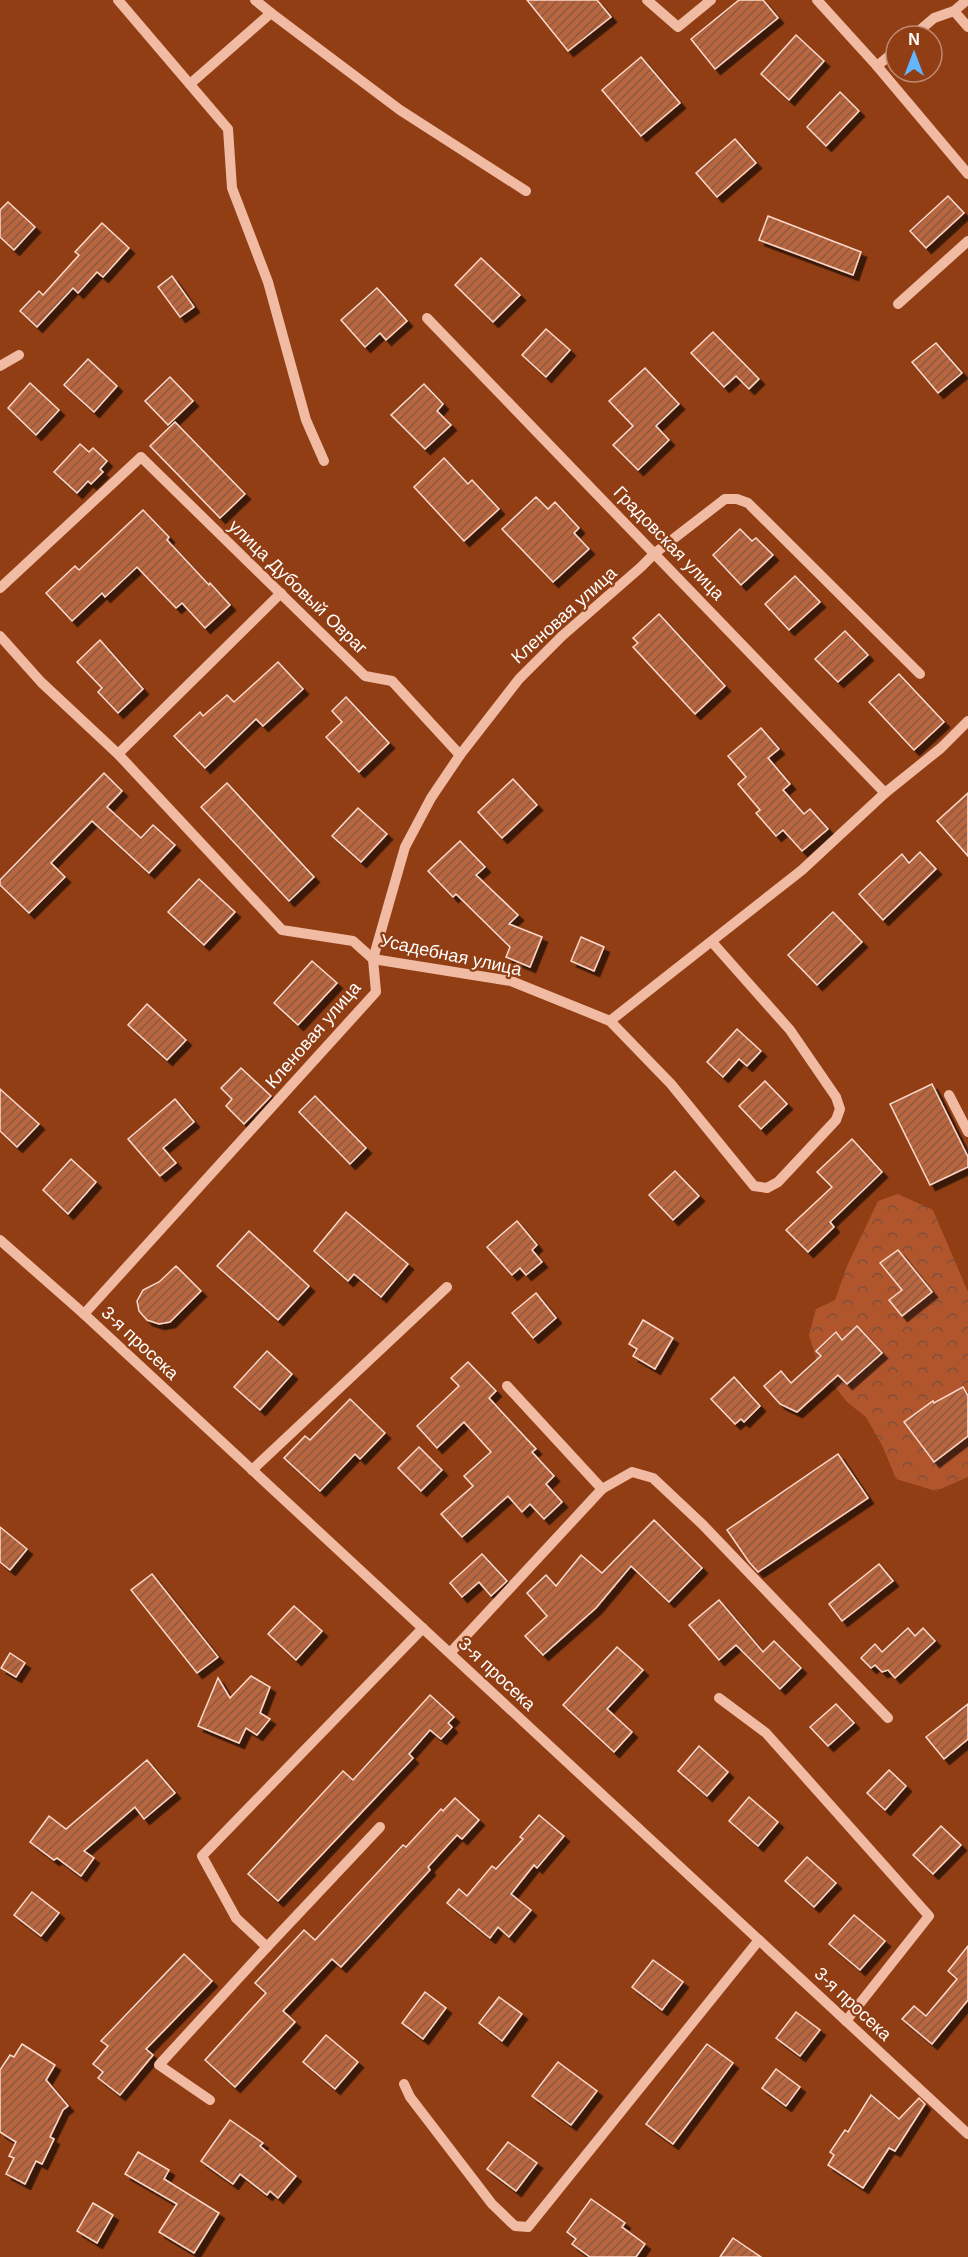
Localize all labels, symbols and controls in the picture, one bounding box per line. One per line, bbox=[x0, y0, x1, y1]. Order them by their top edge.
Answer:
north arrow bbox=[884, 24, 944, 84]
text: N bbox=[908, 31, 920, 48]
street label: Градовская улица bbox=[610, 482, 729, 605]
street label: улица Дубовый Овраг bbox=[225, 516, 372, 659]
street label: Кленовая улица bbox=[507, 562, 621, 667]
street label: Усадебная улица bbox=[378, 930, 524, 980]
street label: Кленовая улица bbox=[261, 977, 365, 1092]
street label: 3-я просека bbox=[97, 1302, 183, 1384]
street label: 3-я просека bbox=[454, 1633, 540, 1715]
street label: 3-я просека bbox=[810, 1963, 896, 2045]

